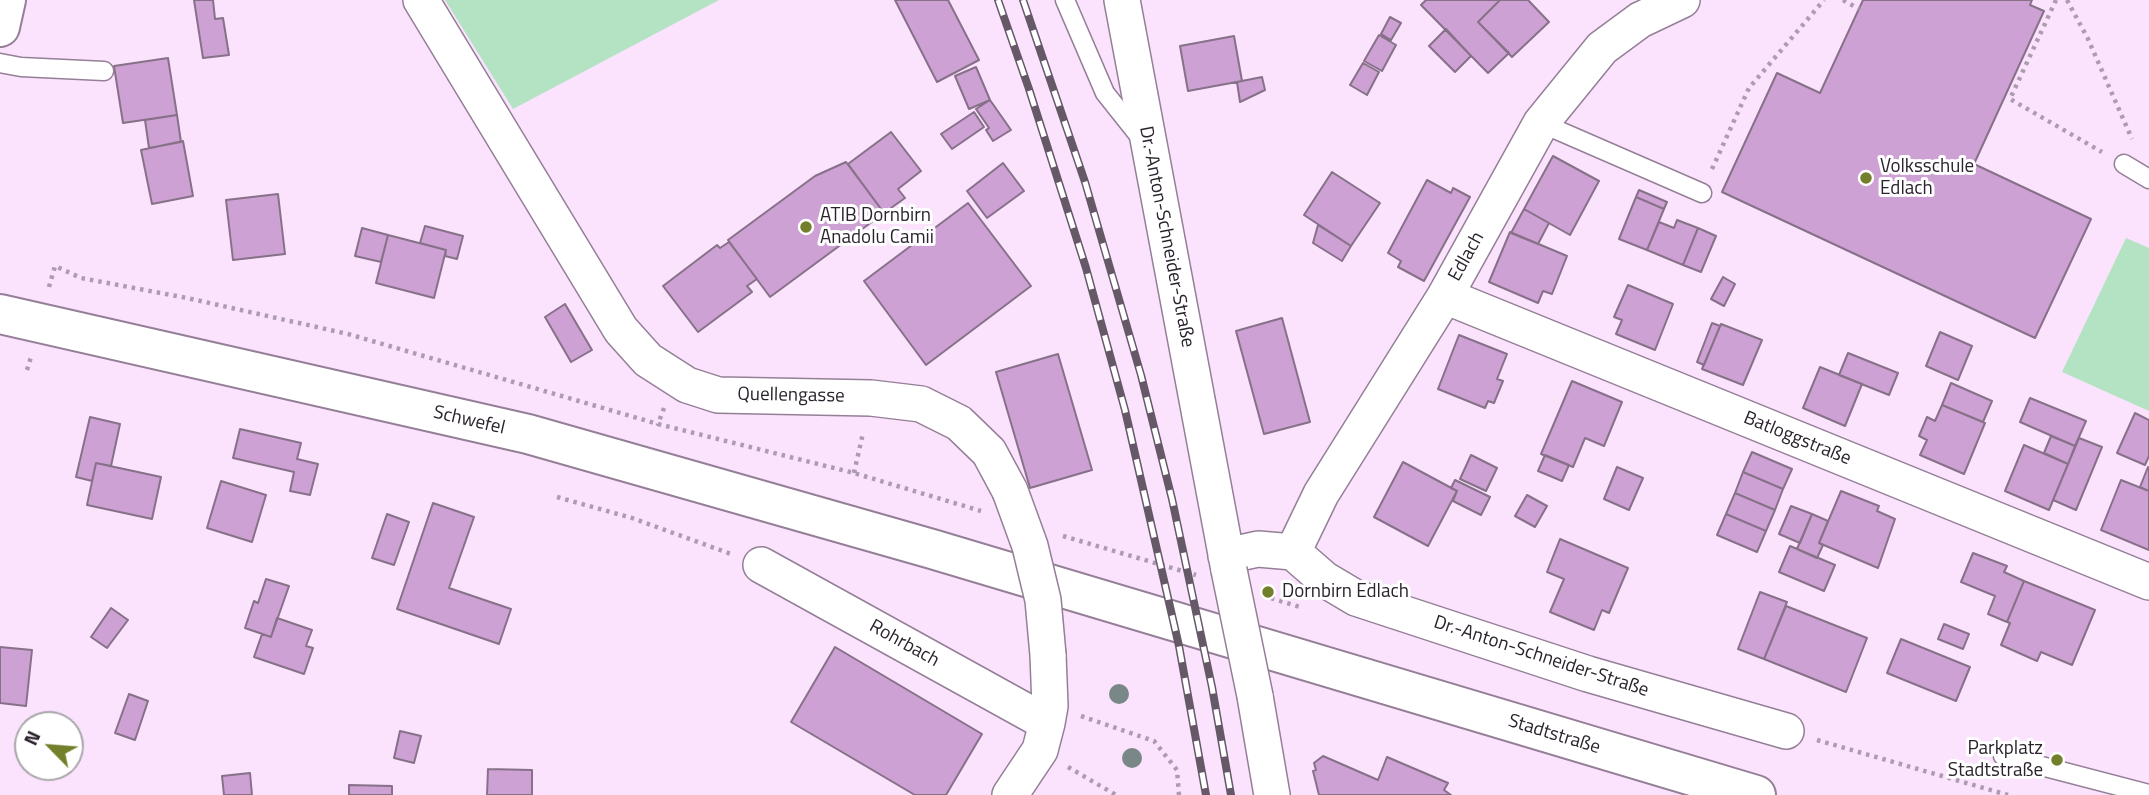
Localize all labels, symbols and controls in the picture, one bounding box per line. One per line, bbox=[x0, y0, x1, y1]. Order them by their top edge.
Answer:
street label: Dr.-Anton-Schneider-Straße bbox=[1133, 124, 1199, 350]
place label: Volksschule Edlach bbox=[1880, 156, 1974, 200]
marker: Volksschule Edlach bbox=[1858, 170, 1874, 186]
place label: ATIB Dornbirn Anadolu Camii bbox=[820, 205, 934, 249]
marker: ATIB Dornbirn Anadolu Camii bbox=[798, 219, 814, 235]
street label: Edlach bbox=[1444, 228, 1490, 286]
street label: Quellengasse bbox=[737, 384, 845, 408]
street label: Schwefel bbox=[431, 402, 507, 440]
street label: Batloggstraße bbox=[1740, 407, 1854, 471]
place label: Dornbirn Edlach bbox=[1282, 581, 1409, 603]
marker: Dornbirn Edlach bbox=[1260, 584, 1276, 600]
street label: Dr.-Anton-Schneider-Straße bbox=[1431, 611, 1651, 703]
street label: Rohrbach bbox=[865, 616, 943, 672]
street label: Stadtstraße bbox=[1505, 710, 1603, 760]
north arrow bbox=[14, 711, 84, 781]
text: N bbox=[15, 726, 47, 750]
place label: Parkplatz Stadtstraße bbox=[1948, 738, 2043, 782]
marker: Parkplatz Stadtstraße bbox=[2049, 752, 2065, 768]

